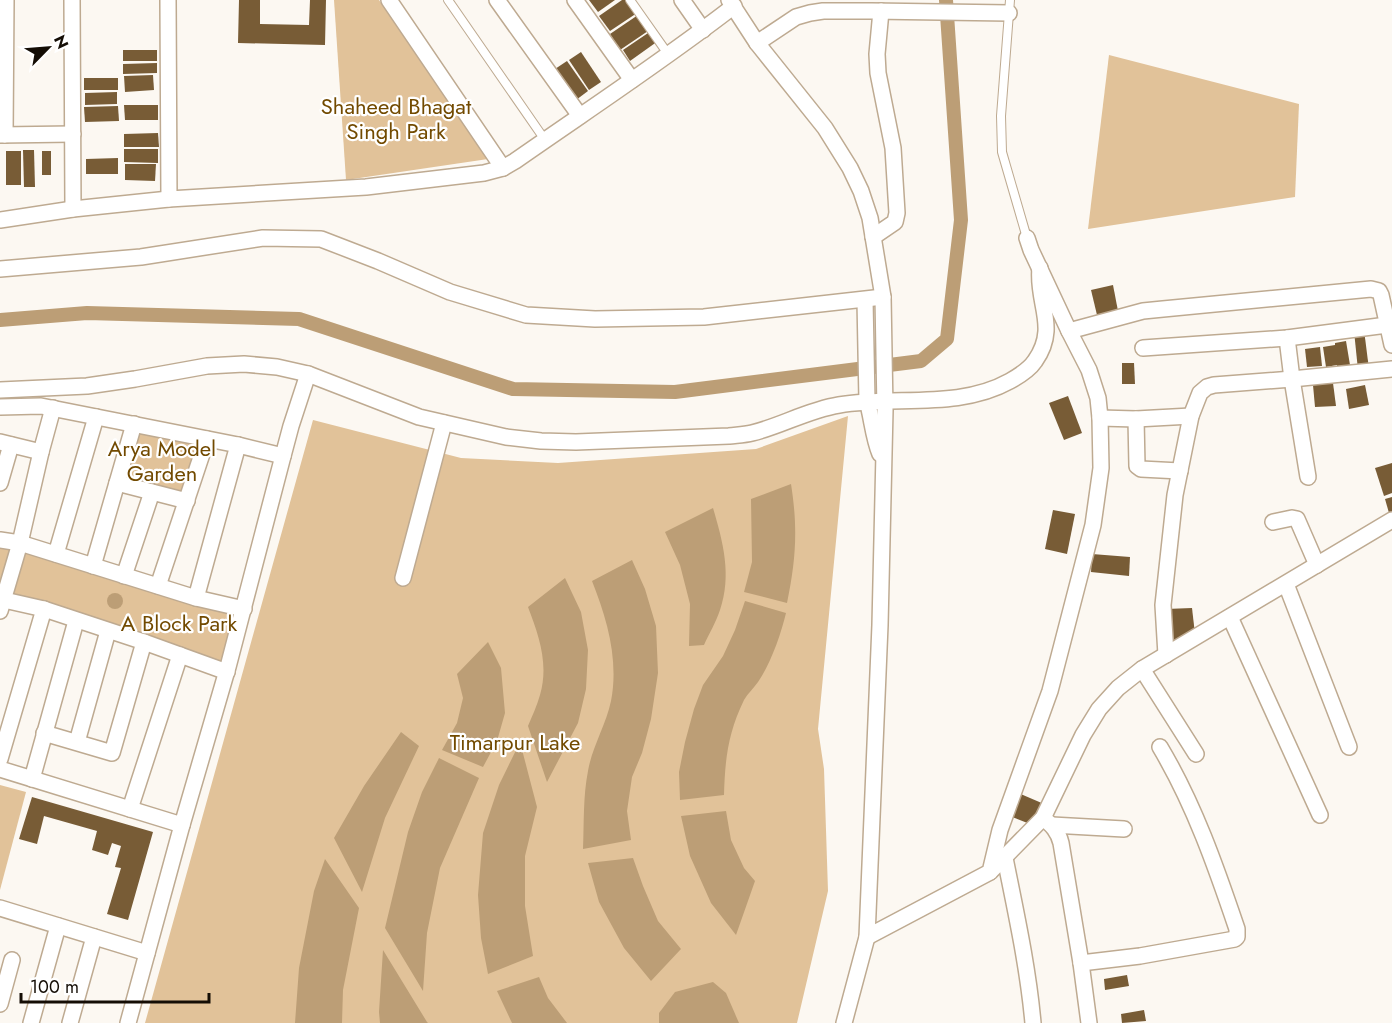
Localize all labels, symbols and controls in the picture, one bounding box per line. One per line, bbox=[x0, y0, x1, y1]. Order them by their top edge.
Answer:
north arrow bbox=[18, 18, 78, 78]
text: N bbox=[48, 31, 74, 52]
park label: Shaheed Bhagat Singh Park bbox=[321, 90, 472, 147]
park label: Arya Model Garden bbox=[108, 432, 216, 489]
park label: A Block Park bbox=[121, 607, 238, 639]
park label: Timarpur Lake bbox=[450, 726, 580, 758]
scale bar bbox=[21, 966, 208, 1004]
text: 100 m bbox=[30, 974, 79, 1000]

